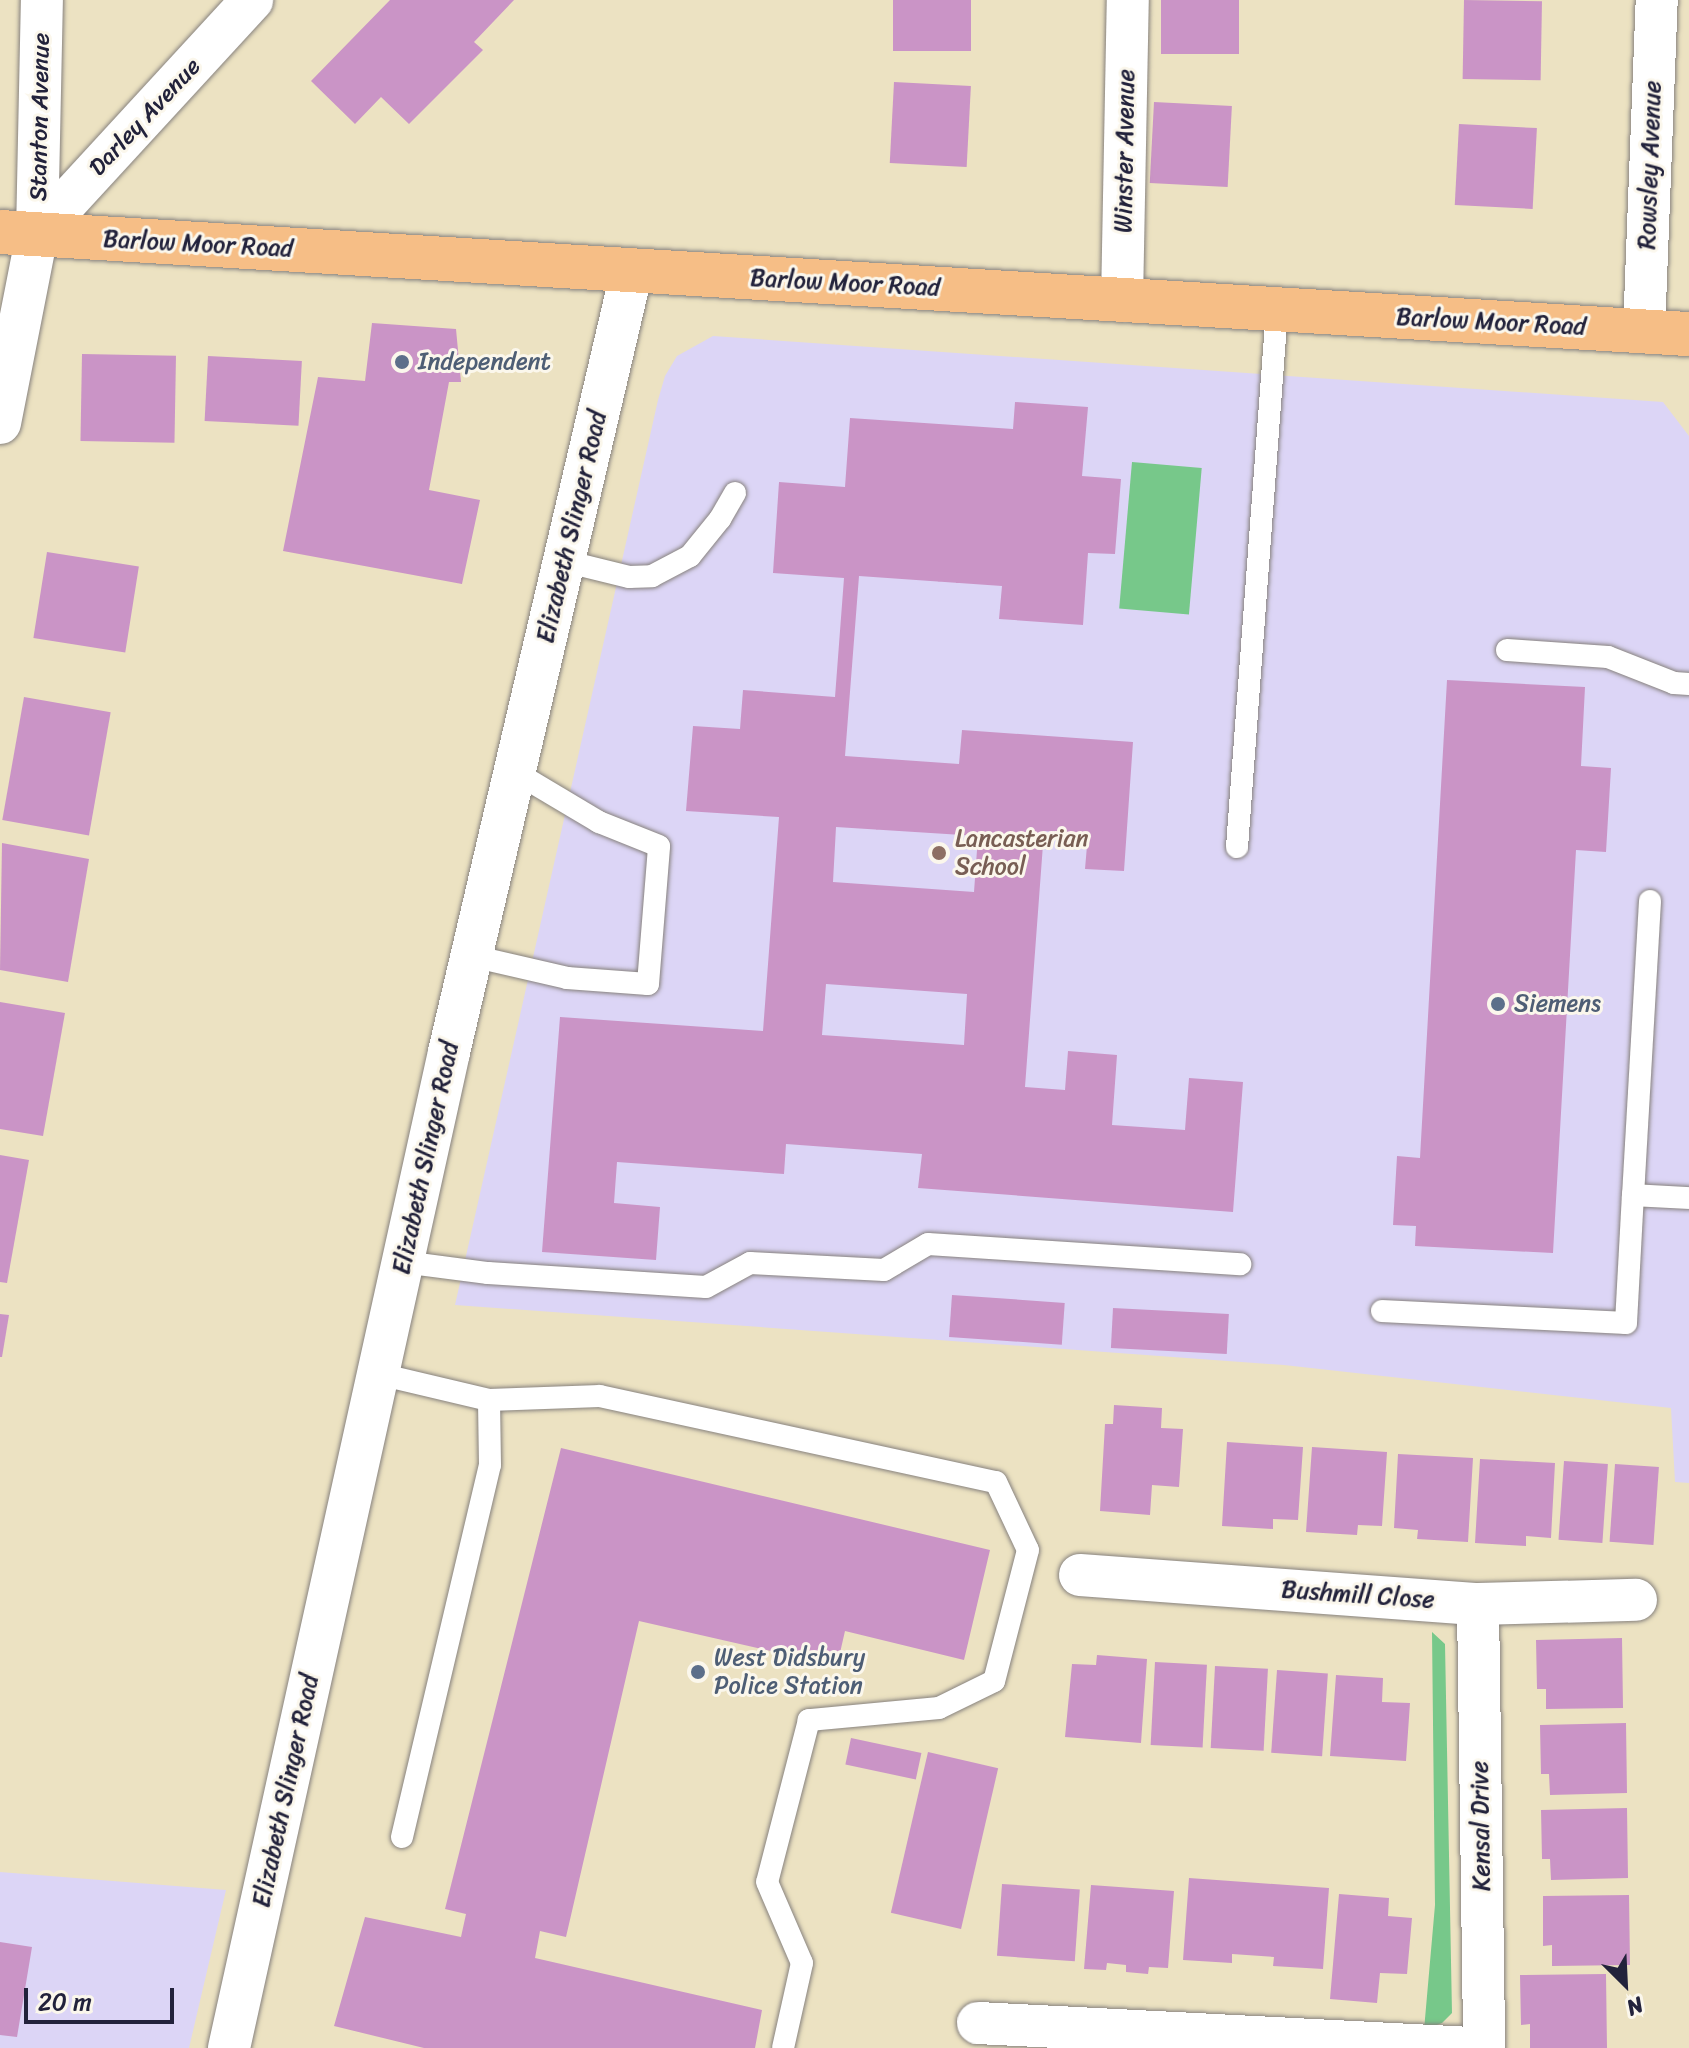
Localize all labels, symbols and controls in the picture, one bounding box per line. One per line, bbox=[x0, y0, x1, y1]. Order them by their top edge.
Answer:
street label: Stanton Avenue bbox=[24, 33, 56, 201]
street label: Darley Avenue bbox=[83, 52, 207, 182]
street label: Winster Avenue bbox=[1109, 69, 1141, 233]
street label: Rowsley Avenue bbox=[1633, 80, 1667, 250]
street label: Barlow Moor Road bbox=[102, 225, 294, 263]
street label: Barlow Moor Road bbox=[749, 264, 941, 302]
street label: Barlow Moor Road bbox=[1395, 303, 1587, 341]
place label: Independent bbox=[418, 348, 551, 376]
marker: Independent bbox=[393, 353, 411, 371]
street label: Elizabeth Slinger Road bbox=[531, 408, 613, 646]
place label: Lancasterian School bbox=[955, 825, 1089, 881]
marker: Lancasterian School bbox=[930, 844, 948, 862]
place label: Siemens bbox=[1514, 990, 1601, 1018]
marker: Siemens bbox=[1489, 995, 1507, 1013]
street label: Elizabeth Slinger Road bbox=[387, 1039, 465, 1277]
street label: Bushmill Close bbox=[1280, 1575, 1436, 1615]
place label: West Didsbury Police Station bbox=[714, 1644, 865, 1700]
marker: West Didsbury Police Station bbox=[689, 1663, 707, 1681]
street label: Elizabeth Slinger Road bbox=[247, 1672, 325, 1910]
street label: Kensal Drive bbox=[1465, 1761, 1497, 1891]
north arrow bbox=[1585, 1944, 1665, 2024]
scale bar bbox=[28, 1972, 178, 2022]
text: 20 m bbox=[38, 1981, 92, 2023]
text: N bbox=[1620, 1985, 1650, 2027]

